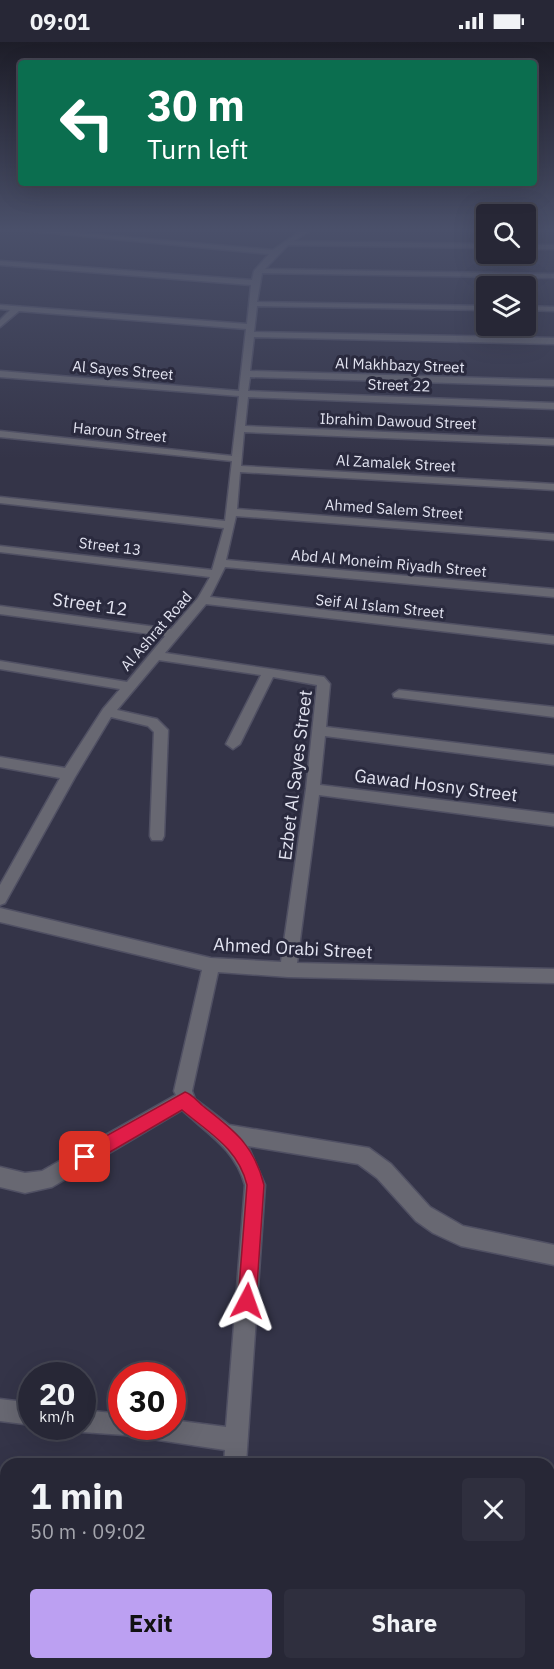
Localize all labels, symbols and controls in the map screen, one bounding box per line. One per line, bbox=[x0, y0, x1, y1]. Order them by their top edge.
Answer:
text: 09:01 bbox=[30, 7, 90, 36]
text: 30 m bbox=[147, 78, 245, 133]
icon: left bbox=[48, 84, 126, 162]
text: Turn left bbox=[147, 131, 248, 166]
map controls bbox=[476, 204, 536, 336]
button: search bbox=[476, 204, 536, 264]
button: layers bbox=[476, 276, 536, 336]
street label: Al Makhbazy Street bbox=[335, 353, 465, 377]
street label: Al Sayes Street bbox=[72, 356, 174, 384]
street label: Street 22 bbox=[367, 374, 431, 396]
street label: Ibrahim Dawoud Street bbox=[319, 409, 477, 433]
street label: Haroun Street bbox=[72, 418, 168, 446]
street label: Al Zamalek Street bbox=[336, 450, 456, 476]
street label: Ahmed Salem Street bbox=[324, 495, 464, 523]
street label: Street 13 bbox=[78, 533, 142, 559]
street label: Abd Al Moneim Riyadh Street bbox=[291, 545, 487, 581]
street label: Street 12 bbox=[51, 587, 129, 621]
street label: Al Ashrat Road bbox=[116, 587, 196, 675]
street label: Seif Al Islam Street bbox=[315, 590, 445, 622]
street label: Ezbet Al Sayes Street bbox=[273, 688, 317, 862]
street label: Gawad Hosny Street bbox=[353, 764, 519, 806]
street label: Ahmed Orabi Street bbox=[213, 932, 373, 964]
pin bbox=[59, 1131, 110, 1182]
icon: arrive bbox=[68, 1140, 101, 1173]
position arrow bbox=[215, 1269, 279, 1333]
speed limit sign: 30 bbox=[108, 1362, 186, 1440]
text: 20 bbox=[39, 1374, 75, 1413]
text: km/h bbox=[39, 1407, 75, 1426]
text: 1 min bbox=[30, 1472, 124, 1519]
button: close bbox=[462, 1478, 525, 1541]
text: 50 m · 09:02 bbox=[30, 1518, 146, 1545]
button: Exit bbox=[30, 1589, 272, 1658]
button: Share bbox=[284, 1589, 525, 1658]

